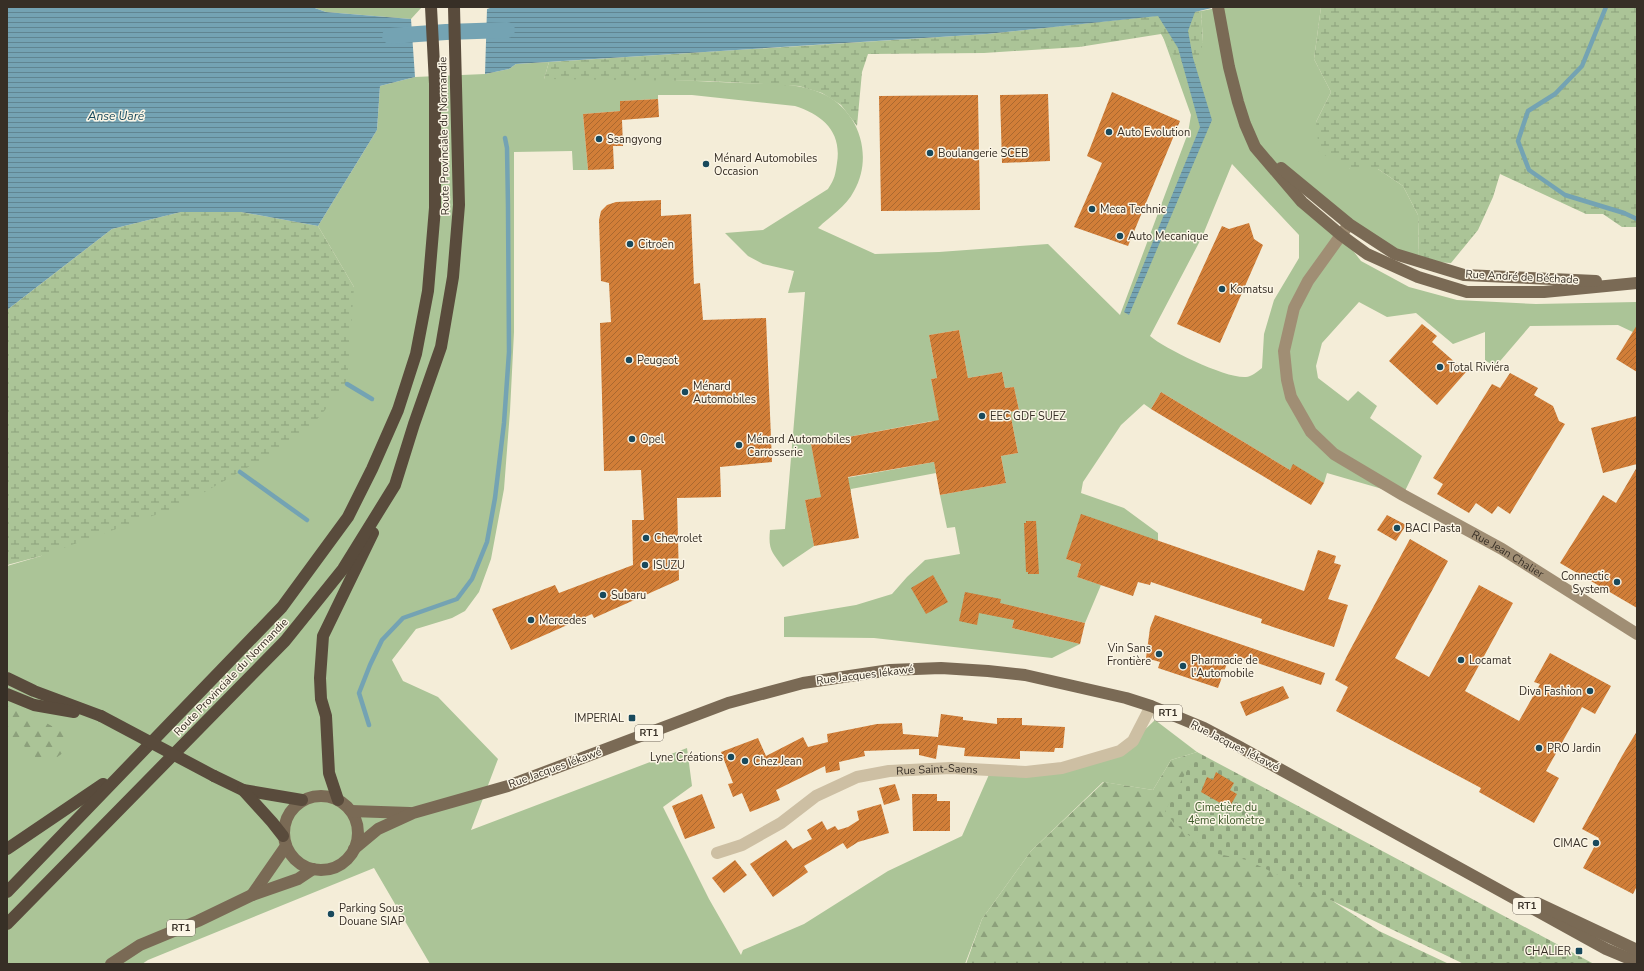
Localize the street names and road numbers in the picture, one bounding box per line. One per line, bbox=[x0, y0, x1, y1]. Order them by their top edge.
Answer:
street label: Route Provinciale du Normandie bbox=[435, 56, 453, 215]
street label: Rue André de Béchade bbox=[1465, 267, 1579, 287]
street label: Rue Jean Chalier bbox=[1469, 526, 1547, 581]
street label: Route Provinciale du Normandie bbox=[171, 615, 292, 739]
street label: Rue Jacques Iékawé bbox=[815, 662, 915, 688]
road number: RT1 bbox=[1154, 705, 1182, 721]
street label: Rue Jacques Iékawé bbox=[1188, 717, 1282, 775]
road number: RT1 bbox=[635, 725, 663, 741]
street label: Rue Jacques Iékawé bbox=[506, 744, 604, 792]
street label: Rue Saint-Saens bbox=[896, 760, 978, 778]
road number: RT1 bbox=[1513, 898, 1541, 914]
road number: RT1 bbox=[167, 920, 195, 936]

